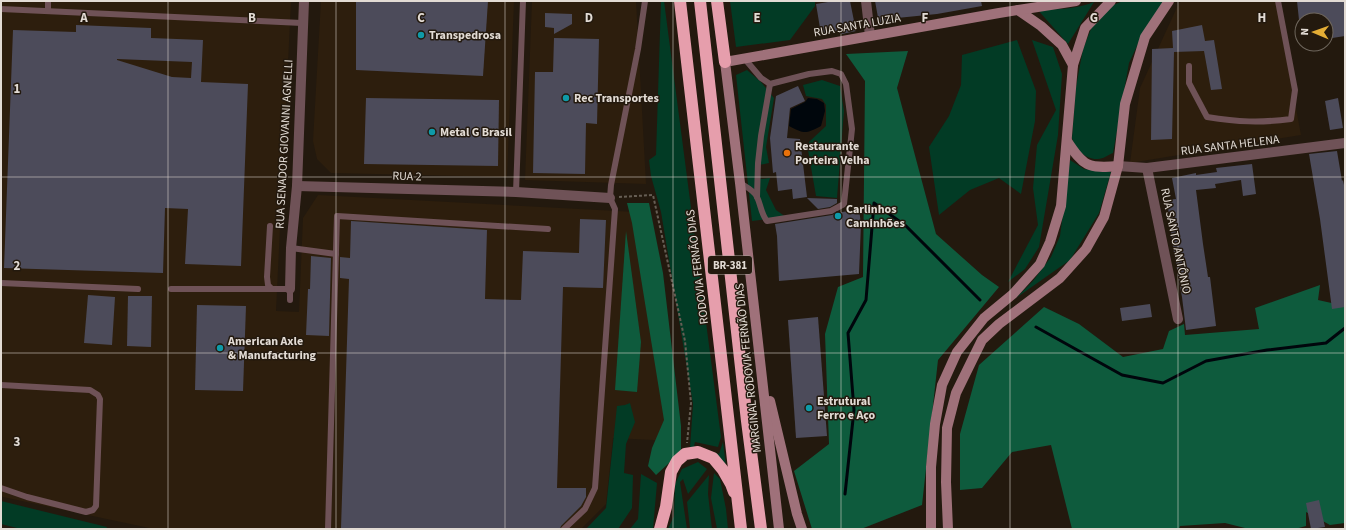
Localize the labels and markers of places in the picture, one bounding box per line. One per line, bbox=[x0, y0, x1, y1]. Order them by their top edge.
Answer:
place label: Transpedrosa bbox=[429, 27, 501, 44]
marker: Transpedrosa bbox=[416, 30, 426, 40]
place label: Rec Transportes bbox=[574, 90, 659, 107]
marker: Rec Transportes bbox=[561, 93, 571, 103]
place label: Metal G Brasil bbox=[440, 124, 512, 141]
marker: Metal G Brasil bbox=[427, 127, 437, 137]
place label: Restaurante Porteira Velha bbox=[795, 138, 870, 169]
marker: Restaurante Porteira Velha bbox=[782, 148, 792, 158]
place label: Carlinhos Caminhões bbox=[846, 201, 905, 232]
marker: Carlinhos Caminhões bbox=[833, 211, 843, 221]
place label: American Axle & Manufacturing bbox=[227, 333, 317, 364]
marker: American Axle & Manufacturing bbox=[215, 343, 225, 353]
place label: Estrutural Ferro e Aço bbox=[817, 393, 876, 424]
marker: Estrutural Ferro e Aço bbox=[804, 403, 814, 413]

